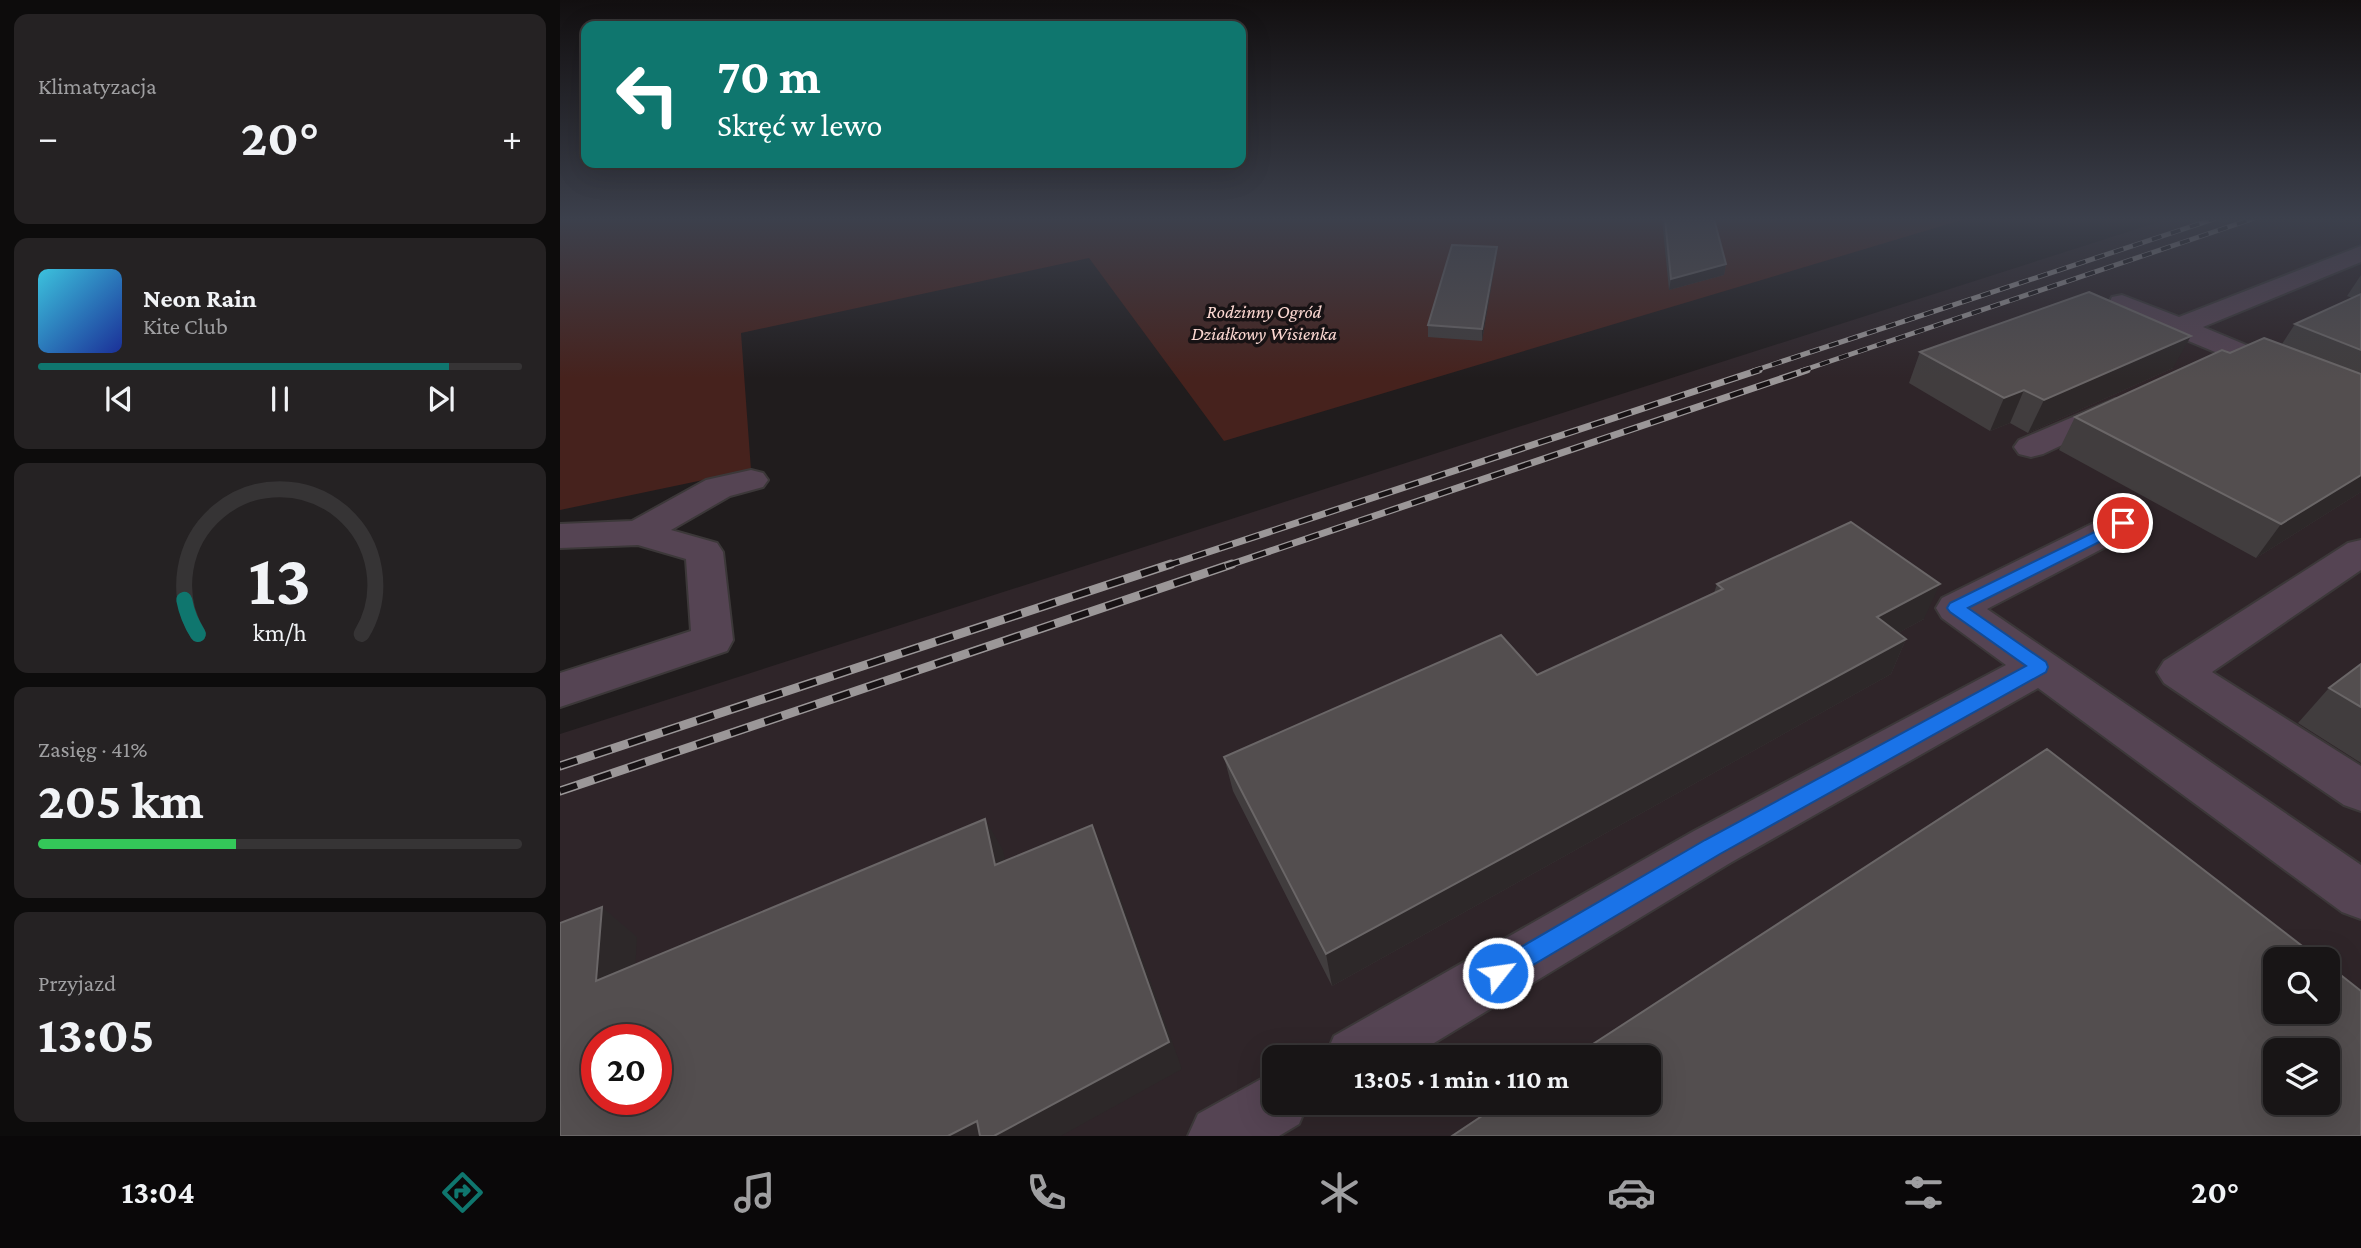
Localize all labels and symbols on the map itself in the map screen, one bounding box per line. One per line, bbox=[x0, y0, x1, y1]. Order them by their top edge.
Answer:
park label: Rodzinny Ogród Działkowy Wisienka bbox=[1191, 301, 1337, 344]
pin bbox=[2093, 493, 2153, 553]
position arrow bbox=[1461, 936, 1535, 1010]
speed limit sign: 20 bbox=[581, 1024, 672, 1115]

